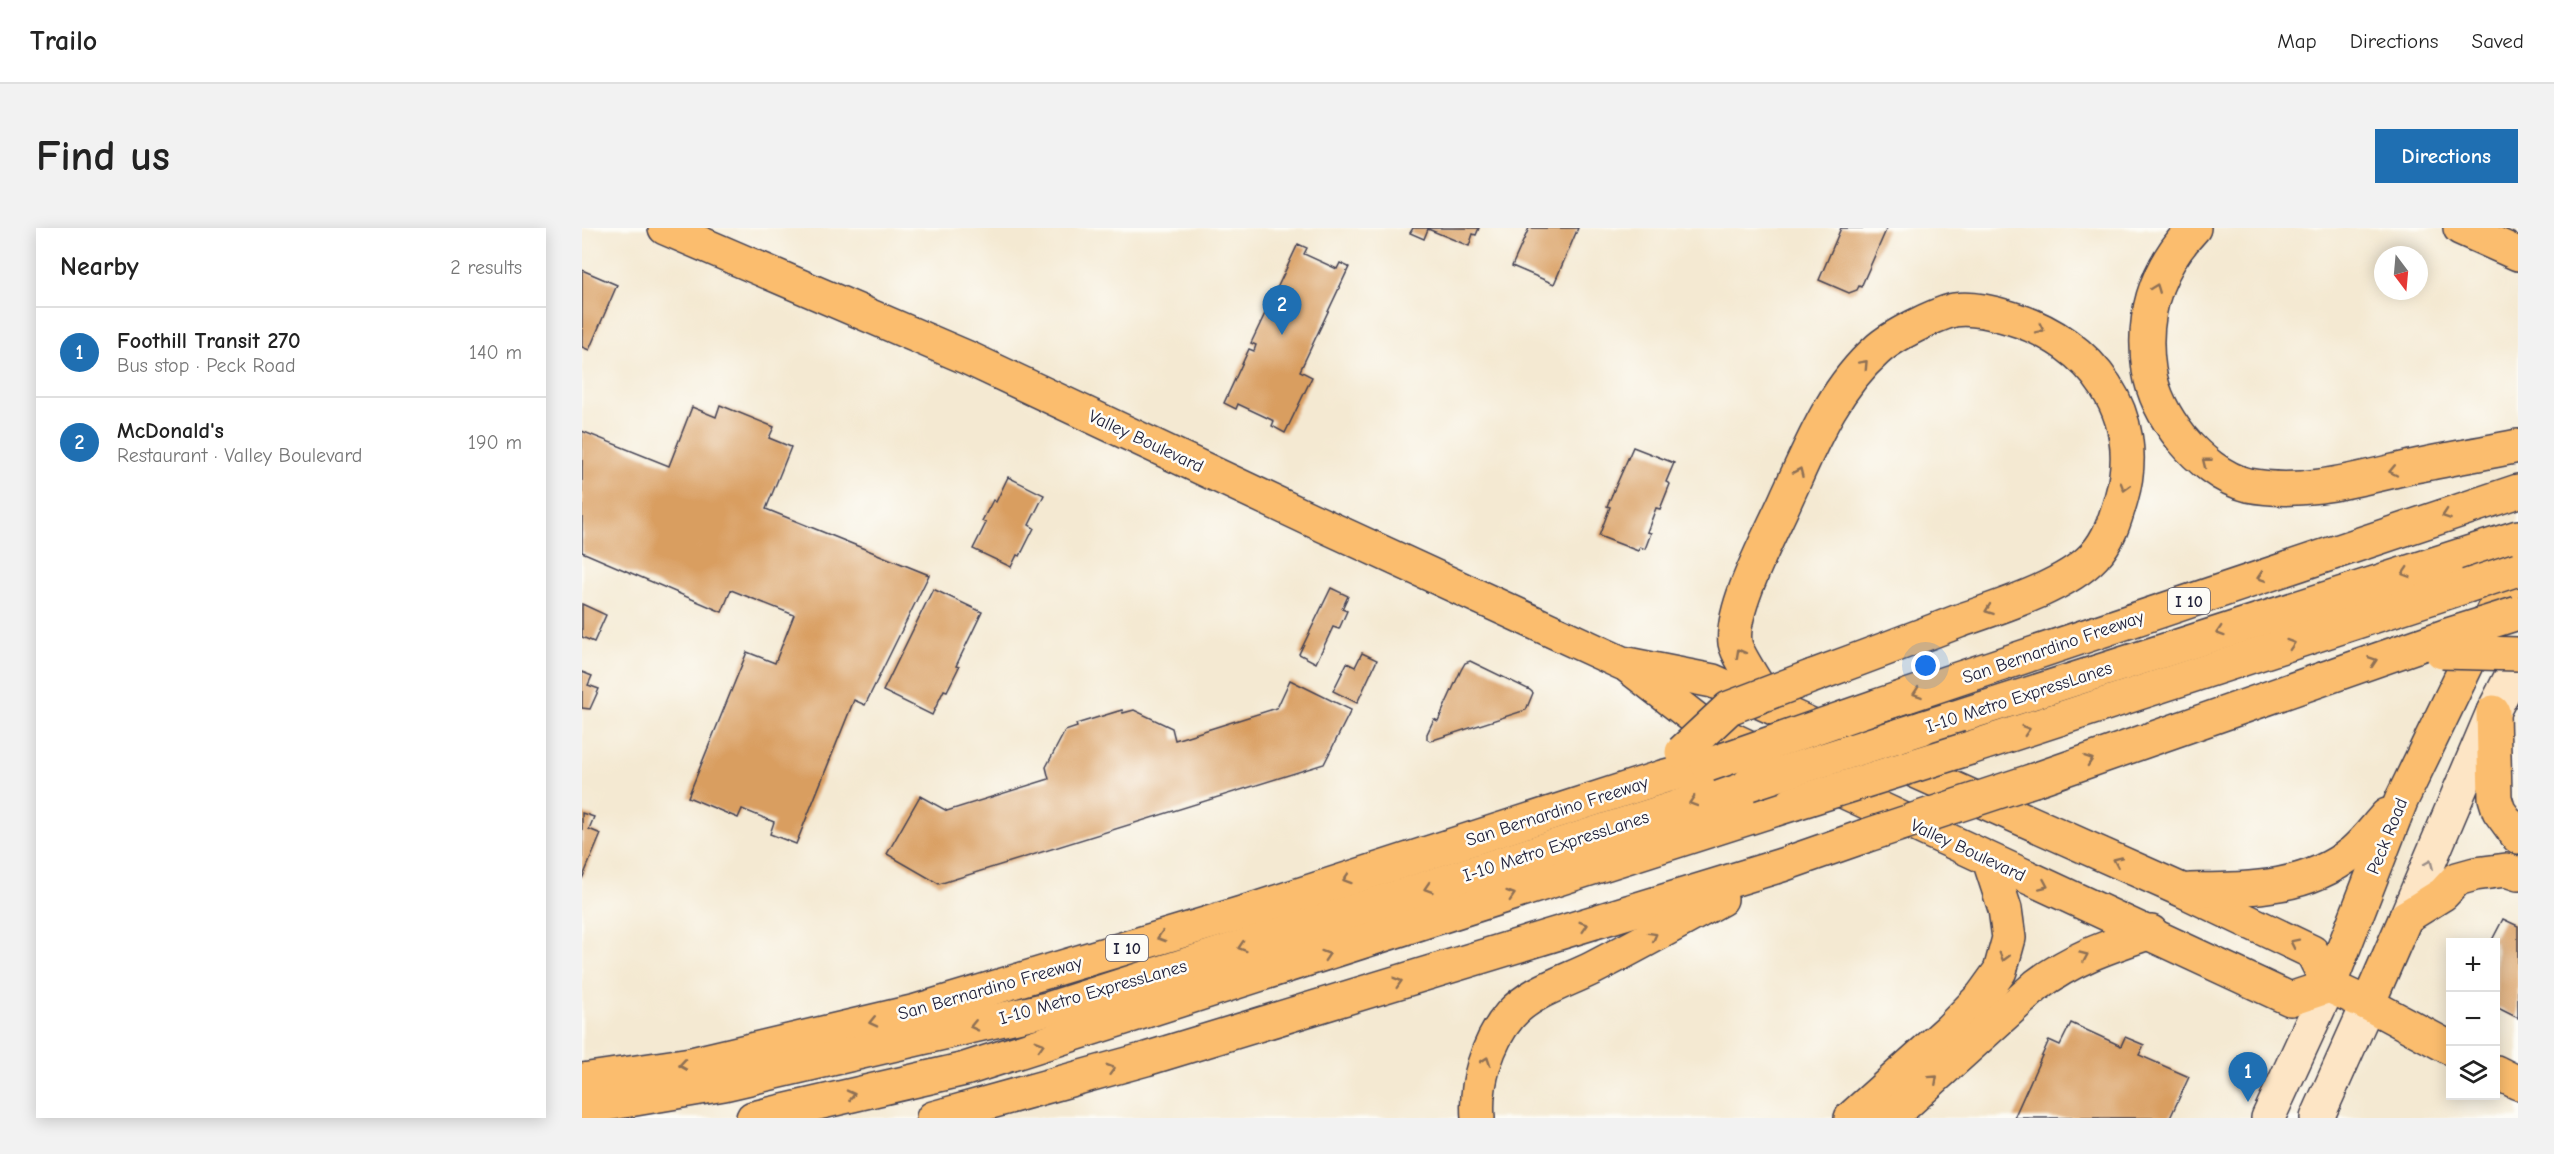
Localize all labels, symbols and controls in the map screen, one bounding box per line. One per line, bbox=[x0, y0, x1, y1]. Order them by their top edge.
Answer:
text: Trailo bbox=[30, 25, 97, 57]
text: Map bbox=[2277, 29, 2317, 53]
text: Directions bbox=[2350, 29, 2439, 53]
text: Saved bbox=[2472, 29, 2524, 53]
button: Directions bbox=[2375, 129, 2518, 183]
text: Find us bbox=[36, 132, 170, 181]
north arrow bbox=[2374, 246, 2428, 300]
text: Nearby bbox=[60, 252, 139, 282]
text: 2 results bbox=[450, 256, 522, 279]
one-way arrow bbox=[2148, 283, 2161, 293]
pin: 2 bbox=[1262, 285, 1302, 335]
one-way arrow bbox=[2033, 321, 2044, 333]
text: Foothill Transit 270 bbox=[117, 328, 301, 354]
text: 1 bbox=[76, 341, 83, 364]
text: 140 m bbox=[469, 341, 522, 364]
text: Bus stop · Peck Road bbox=[117, 354, 296, 377]
one-way arrow bbox=[1857, 360, 1868, 370]
street label: Valley Boulevard bbox=[1085, 406, 1207, 477]
text: McDonald's bbox=[117, 418, 224, 444]
text: 2 bbox=[75, 431, 84, 454]
text: 190 m bbox=[468, 431, 522, 454]
text: Restaurant · Valley Boulevard bbox=[117, 444, 362, 467]
one-way arrow bbox=[2201, 459, 2212, 470]
one-way arrow bbox=[2388, 464, 2398, 477]
one-way arrow bbox=[1791, 468, 1803, 479]
one-way arrow bbox=[2120, 481, 2132, 492]
one-way arrow bbox=[2441, 508, 2452, 520]
one-way arrow bbox=[2401, 565, 2412, 578]
one-way arrow bbox=[2256, 570, 2267, 583]
road number: I 10 bbox=[2168, 588, 2210, 614]
one-way arrow bbox=[1984, 603, 1995, 616]
street label: San Bernardino Freeway bbox=[1960, 606, 2148, 688]
one-way arrow bbox=[2215, 625, 2226, 637]
one-way arrow bbox=[2285, 638, 2296, 651]
one-way arrow bbox=[1736, 649, 1747, 659]
your location bbox=[1911, 651, 1940, 680]
one-way arrow bbox=[2367, 656, 2378, 669]
street label: I-10 Metro ExpressLanes bbox=[1924, 657, 2115, 737]
one-way arrow bbox=[1912, 686, 1923, 698]
one-way arrow bbox=[2020, 725, 2031, 737]
one-way arrow bbox=[2084, 755, 2094, 768]
street label: San Bernardino Freeway bbox=[1463, 772, 1652, 851]
one-way arrow bbox=[1688, 795, 1699, 807]
street label: Peck Road bbox=[2363, 795, 2412, 877]
street label: I-10 Metro ExpressLanes bbox=[1461, 806, 1652, 886]
street label: Valley Boulevard bbox=[1907, 815, 2029, 886]
one-way arrow bbox=[2113, 856, 2124, 868]
one-way arrow bbox=[2422, 859, 2434, 870]
one-way arrow bbox=[1342, 872, 1353, 885]
one-way arrow bbox=[2038, 877, 2049, 889]
one-way arrow bbox=[1423, 880, 1434, 893]
one-way arrow bbox=[1505, 890, 1516, 902]
one-way arrow bbox=[1579, 921, 1589, 933]
one-way arrow bbox=[1156, 930, 1167, 943]
one-way arrow bbox=[1647, 932, 1658, 943]
road number: I 10 bbox=[1106, 935, 1148, 961]
map controls bbox=[2446, 938, 2500, 1100]
button: + bbox=[2446, 938, 2500, 992]
one-way arrow bbox=[2289, 939, 2300, 951]
one-way arrow bbox=[1237, 940, 1248, 952]
one-way arrow bbox=[1320, 949, 1331, 962]
one-way arrow bbox=[1999, 951, 2011, 962]
one-way arrow bbox=[2078, 951, 2089, 963]
street label: San Bernardino Freeway bbox=[896, 952, 1085, 1025]
street label: I-10 Metro ExpressLanes bbox=[997, 956, 1189, 1029]
one-way arrow bbox=[1392, 977, 1403, 990]
button: − bbox=[2446, 992, 2500, 1046]
one-way arrow bbox=[868, 1014, 878, 1027]
one-way arrow bbox=[970, 1018, 980, 1031]
one-way arrow bbox=[1034, 1040, 1045, 1053]
button: layers bbox=[2446, 1046, 2500, 1100]
pin: 1 bbox=[2228, 1052, 2268, 1102]
one-way arrow bbox=[1479, 1056, 1492, 1067]
one-way arrow bbox=[678, 1059, 688, 1071]
one-way arrow bbox=[1105, 1064, 1116, 1076]
one-way arrow bbox=[1927, 1075, 1937, 1086]
one-way arrow bbox=[846, 1090, 856, 1103]

